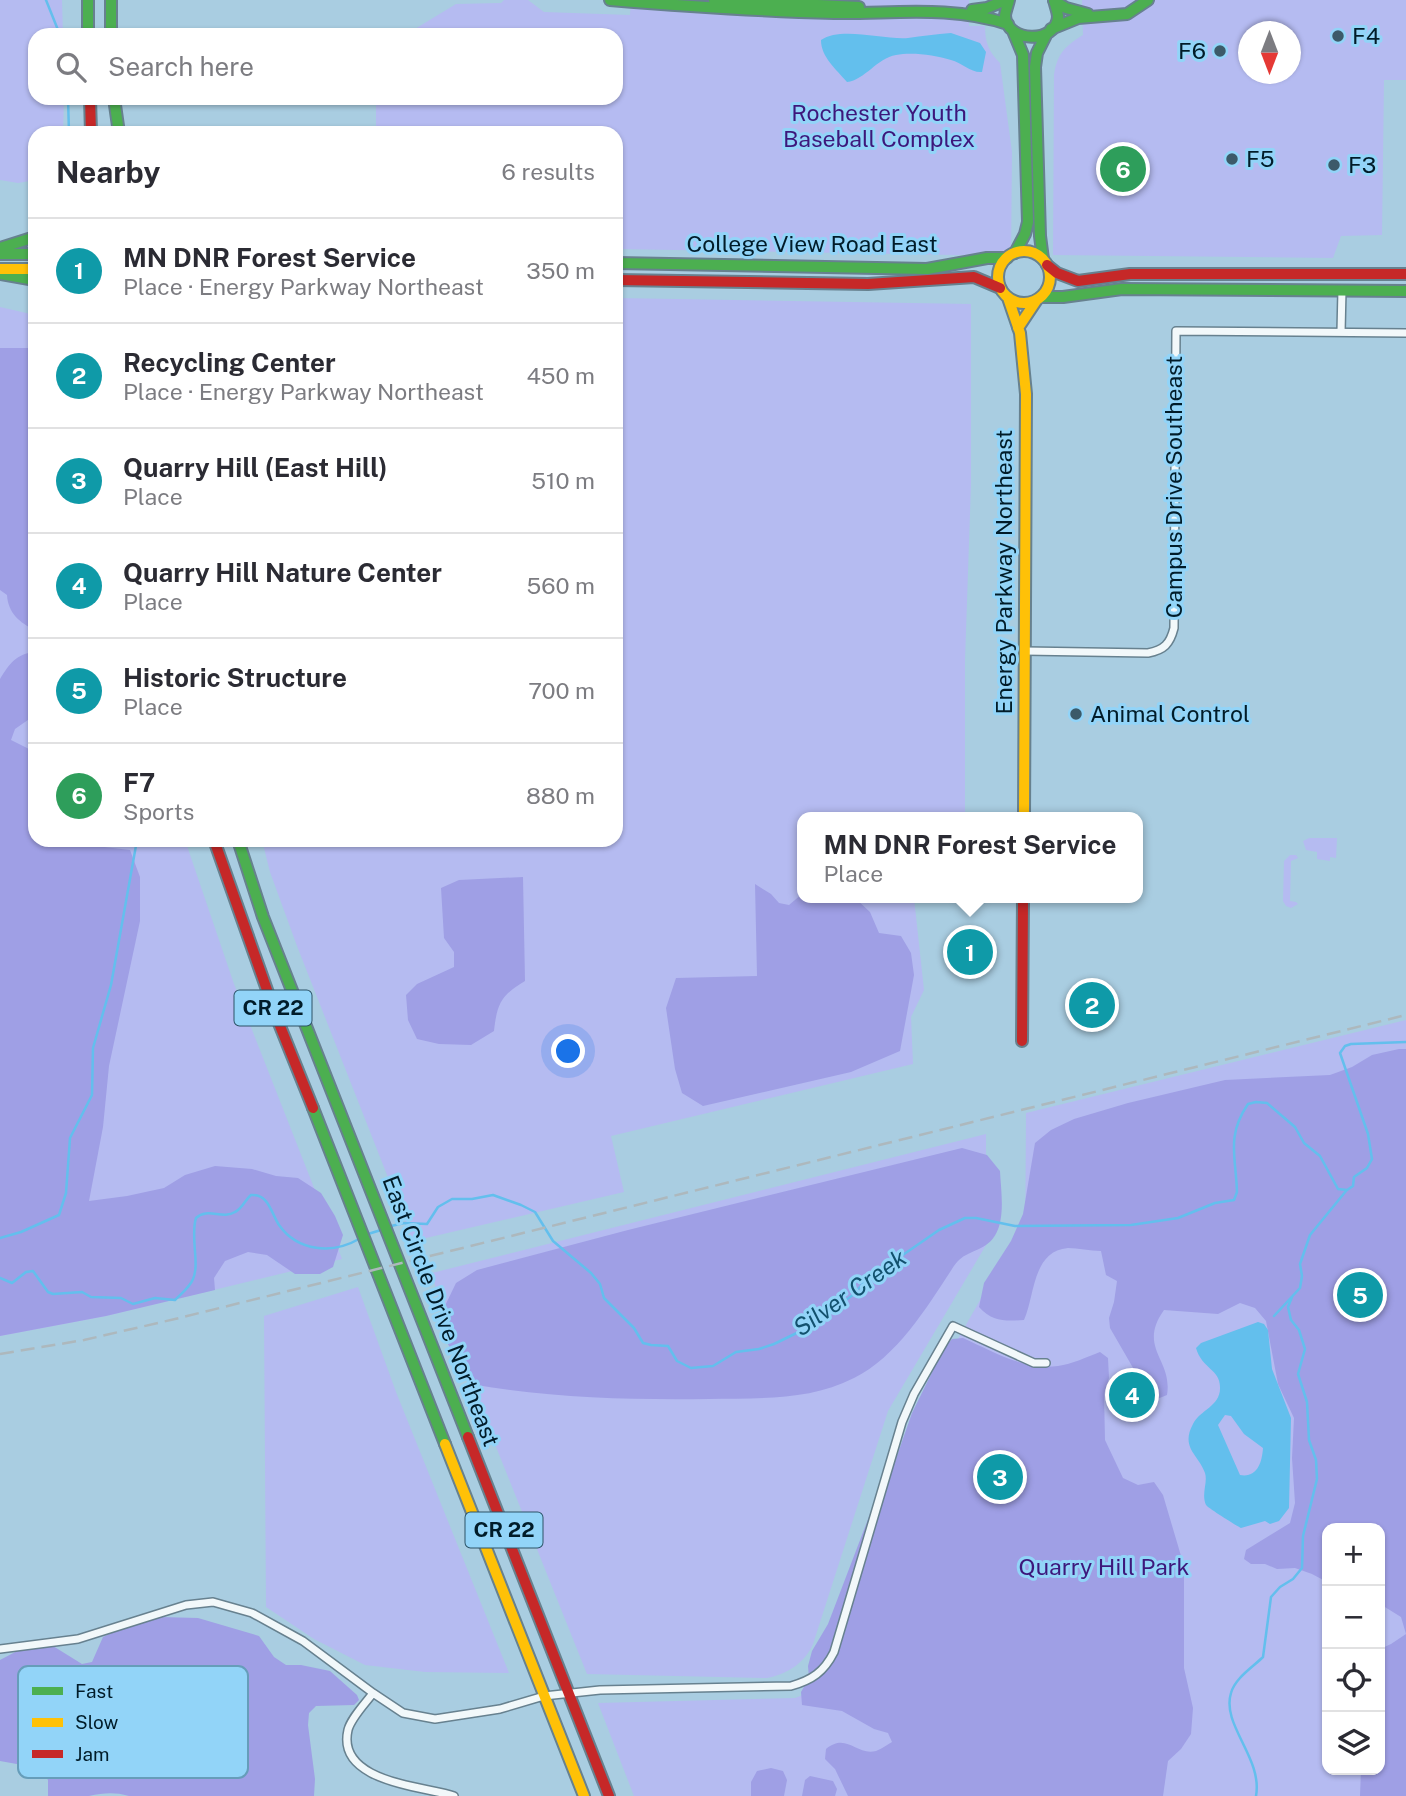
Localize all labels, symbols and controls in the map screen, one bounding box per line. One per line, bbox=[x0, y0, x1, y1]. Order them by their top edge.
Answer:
north arrow bbox=[1238, 21, 1301, 84]
place label: F4 bbox=[1352, 22, 1380, 49]
search box bbox=[28, 28, 623, 105]
marker: F4 bbox=[1330, 28, 1346, 44]
place label: F6 bbox=[1178, 37, 1206, 64]
marker: F6 bbox=[1212, 43, 1228, 59]
icon: search bbox=[52, 48, 90, 86]
text: Search here bbox=[108, 51, 254, 82]
park label: Rochester Youth Baseball Complex bbox=[783, 99, 975, 152]
pin: 6 bbox=[1100, 143, 1146, 195]
place label: F5 bbox=[1246, 145, 1274, 172]
marker: F5 bbox=[1224, 151, 1240, 167]
place label: F3 bbox=[1348, 151, 1376, 178]
text: Nearby bbox=[56, 154, 160, 190]
marker: F3 bbox=[1326, 157, 1342, 173]
text: 6 results bbox=[502, 158, 595, 185]
street label: College View Road East bbox=[686, 230, 938, 257]
text: MN DNR Forest Service bbox=[123, 242, 416, 273]
text: 1 bbox=[74, 257, 84, 284]
text: 350 m bbox=[526, 257, 595, 284]
text: Place · Energy Parkway Northeast bbox=[123, 273, 484, 300]
text: Recycling Center bbox=[123, 347, 336, 378]
street label: Campus Drive Southeast bbox=[1160, 356, 1187, 618]
text: 2 bbox=[72, 362, 86, 389]
text: 450 m bbox=[526, 362, 595, 389]
text: Place · Energy Parkway Northeast bbox=[123, 378, 484, 405]
street label: Energy Parkway Northeast bbox=[990, 429, 1017, 715]
text: Quarry Hill (East Hill) bbox=[123, 452, 387, 483]
text: 3 bbox=[71, 467, 87, 494]
text: 510 m bbox=[531, 467, 595, 494]
text: Place bbox=[123, 483, 183, 510]
text: Quarry Hill Nature Center bbox=[123, 557, 442, 588]
text: 4 bbox=[71, 572, 87, 599]
text: 560 m bbox=[527, 572, 595, 599]
text: Place bbox=[123, 588, 183, 615]
text: Historic Structure bbox=[123, 662, 347, 693]
text: 5 bbox=[71, 677, 87, 704]
text: 700 m bbox=[528, 677, 595, 704]
text: Place bbox=[123, 693, 183, 720]
place label: Animal Control bbox=[1090, 700, 1250, 727]
marker: Animal Control bbox=[1068, 706, 1084, 722]
text: F7 bbox=[123, 767, 155, 798]
text: 6 bbox=[71, 782, 87, 809]
text: 880 m bbox=[526, 782, 595, 809]
text: Sports bbox=[123, 798, 194, 825]
popup bbox=[797, 812, 1143, 903]
text: MN DNR Forest Service bbox=[824, 829, 1116, 860]
text: Place bbox=[824, 860, 883, 887]
pin: 1 bbox=[947, 926, 993, 978]
pin: 2 bbox=[1069, 979, 1115, 1031]
road number: CR 22 bbox=[234, 990, 312, 1026]
your location bbox=[551, 1034, 585, 1068]
street label: East Circle Drive Northeast bbox=[377, 1172, 506, 1450]
water label: Silver Creek bbox=[787, 1243, 911, 1341]
pin: 5 bbox=[1337, 1269, 1383, 1321]
pin: 4 bbox=[1109, 1369, 1155, 1421]
pin: 3 bbox=[977, 1451, 1023, 1503]
road number: CR 22 bbox=[466, 1512, 542, 1548]
map controls bbox=[1322, 1523, 1385, 1775]
button: + bbox=[1322, 1523, 1385, 1586]
park label: Quarry Hill Park bbox=[1018, 1553, 1190, 1580]
button: − bbox=[1322, 1586, 1385, 1649]
button: locate bbox=[1322, 1649, 1385, 1712]
legend bbox=[18, 1666, 248, 1778]
text: Fast bbox=[75, 1680, 113, 1702]
text: Slow bbox=[75, 1711, 119, 1733]
button: layers bbox=[1322, 1712, 1385, 1775]
text: Jam bbox=[75, 1743, 109, 1765]

